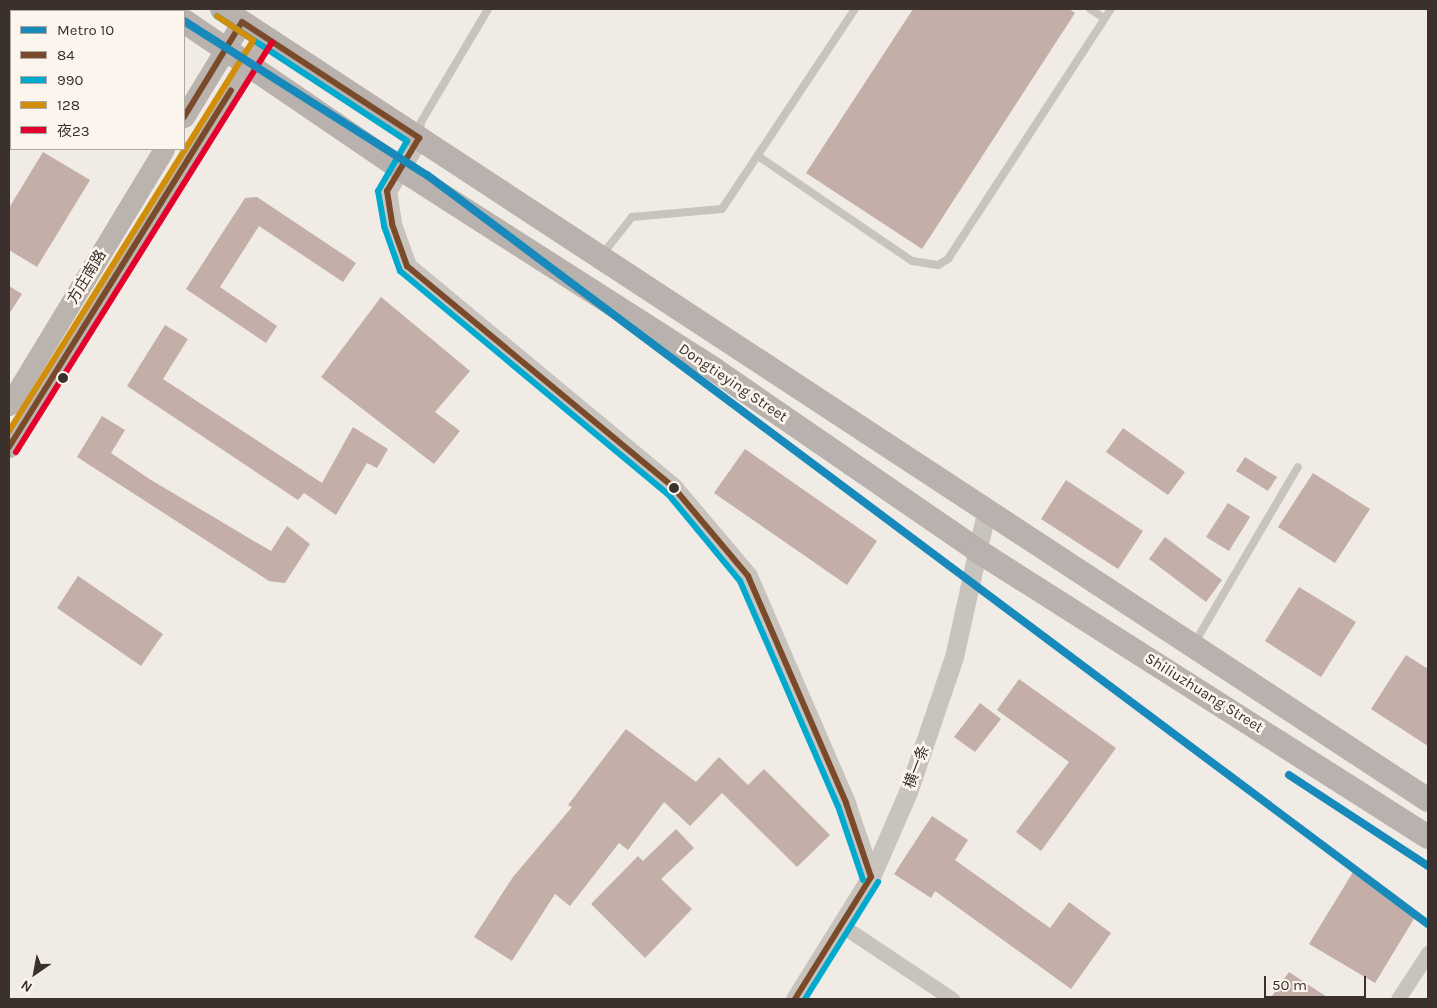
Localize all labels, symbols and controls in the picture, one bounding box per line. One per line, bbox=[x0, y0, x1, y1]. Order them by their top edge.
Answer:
legend bbox=[10, 10, 185, 150]
text: Metro 10 bbox=[57, 21, 114, 39]
text: 84 bbox=[57, 46, 75, 64]
text: 990 bbox=[57, 71, 83, 89]
text: 128 bbox=[57, 96, 80, 114]
text: 夜23 bbox=[57, 122, 90, 140]
street label: 方庄南路 bbox=[64, 247, 110, 307]
street label: Dongtieying Street bbox=[675, 340, 791, 426]
unlabelled marker bbox=[58, 373, 68, 383]
unlabelled marker bbox=[669, 483, 679, 493]
street label: Shiliuzhuang Street bbox=[1142, 649, 1266, 737]
street label: 横一条 bbox=[901, 743, 933, 791]
north arrow bbox=[10, 948, 60, 998]
scale bar bbox=[1267, 966, 1370, 998]
text: N bbox=[18, 976, 35, 996]
text: 50 m bbox=[1272, 976, 1307, 994]

